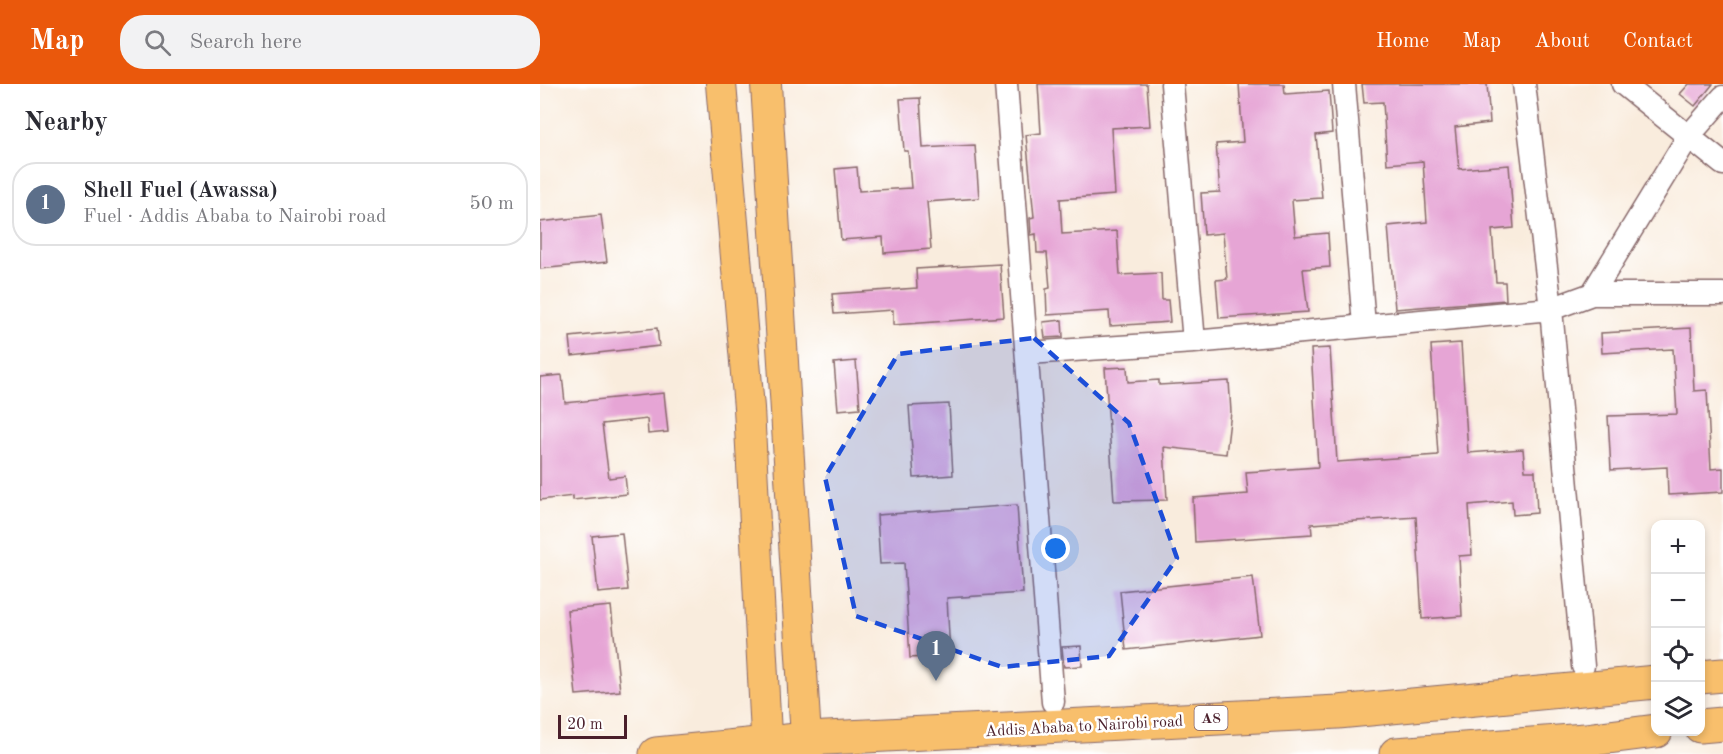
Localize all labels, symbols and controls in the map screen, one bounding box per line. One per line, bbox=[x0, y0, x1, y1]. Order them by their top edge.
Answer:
search box bbox=[120, 15, 540, 69]
icon: search bbox=[141, 26, 174, 59]
text: Map bbox=[30, 28, 84, 56]
text: Search here bbox=[189, 31, 302, 53]
text: Home bbox=[1376, 31, 1429, 52]
text: Map bbox=[1462, 31, 1501, 52]
text: About bbox=[1534, 31, 1590, 52]
text: Contact bbox=[1623, 31, 1693, 52]
text: Nearby bbox=[24, 110, 108, 136]
text: Shell Fuel (Awassa) bbox=[83, 180, 278, 202]
text: 1 bbox=[40, 194, 51, 214]
text: 50 m bbox=[469, 194, 514, 214]
text: Fuel · Addis Ababa to Nairobi road bbox=[83, 207, 387, 227]
map controls bbox=[1651, 520, 1705, 736]
button: + bbox=[1651, 520, 1705, 574]
your location bbox=[1041, 534, 1070, 563]
button: − bbox=[1651, 574, 1705, 628]
button: locate bbox=[1651, 628, 1705, 682]
pin: 1 bbox=[916, 632, 956, 681]
button: layers bbox=[1651, 682, 1705, 736]
road number: A8 bbox=[1194, 706, 1228, 730]
scale bar bbox=[558, 712, 627, 740]
street label: Addis Ababa to Nairobi road bbox=[985, 714, 1184, 740]
text: 20 m bbox=[567, 717, 603, 733]

